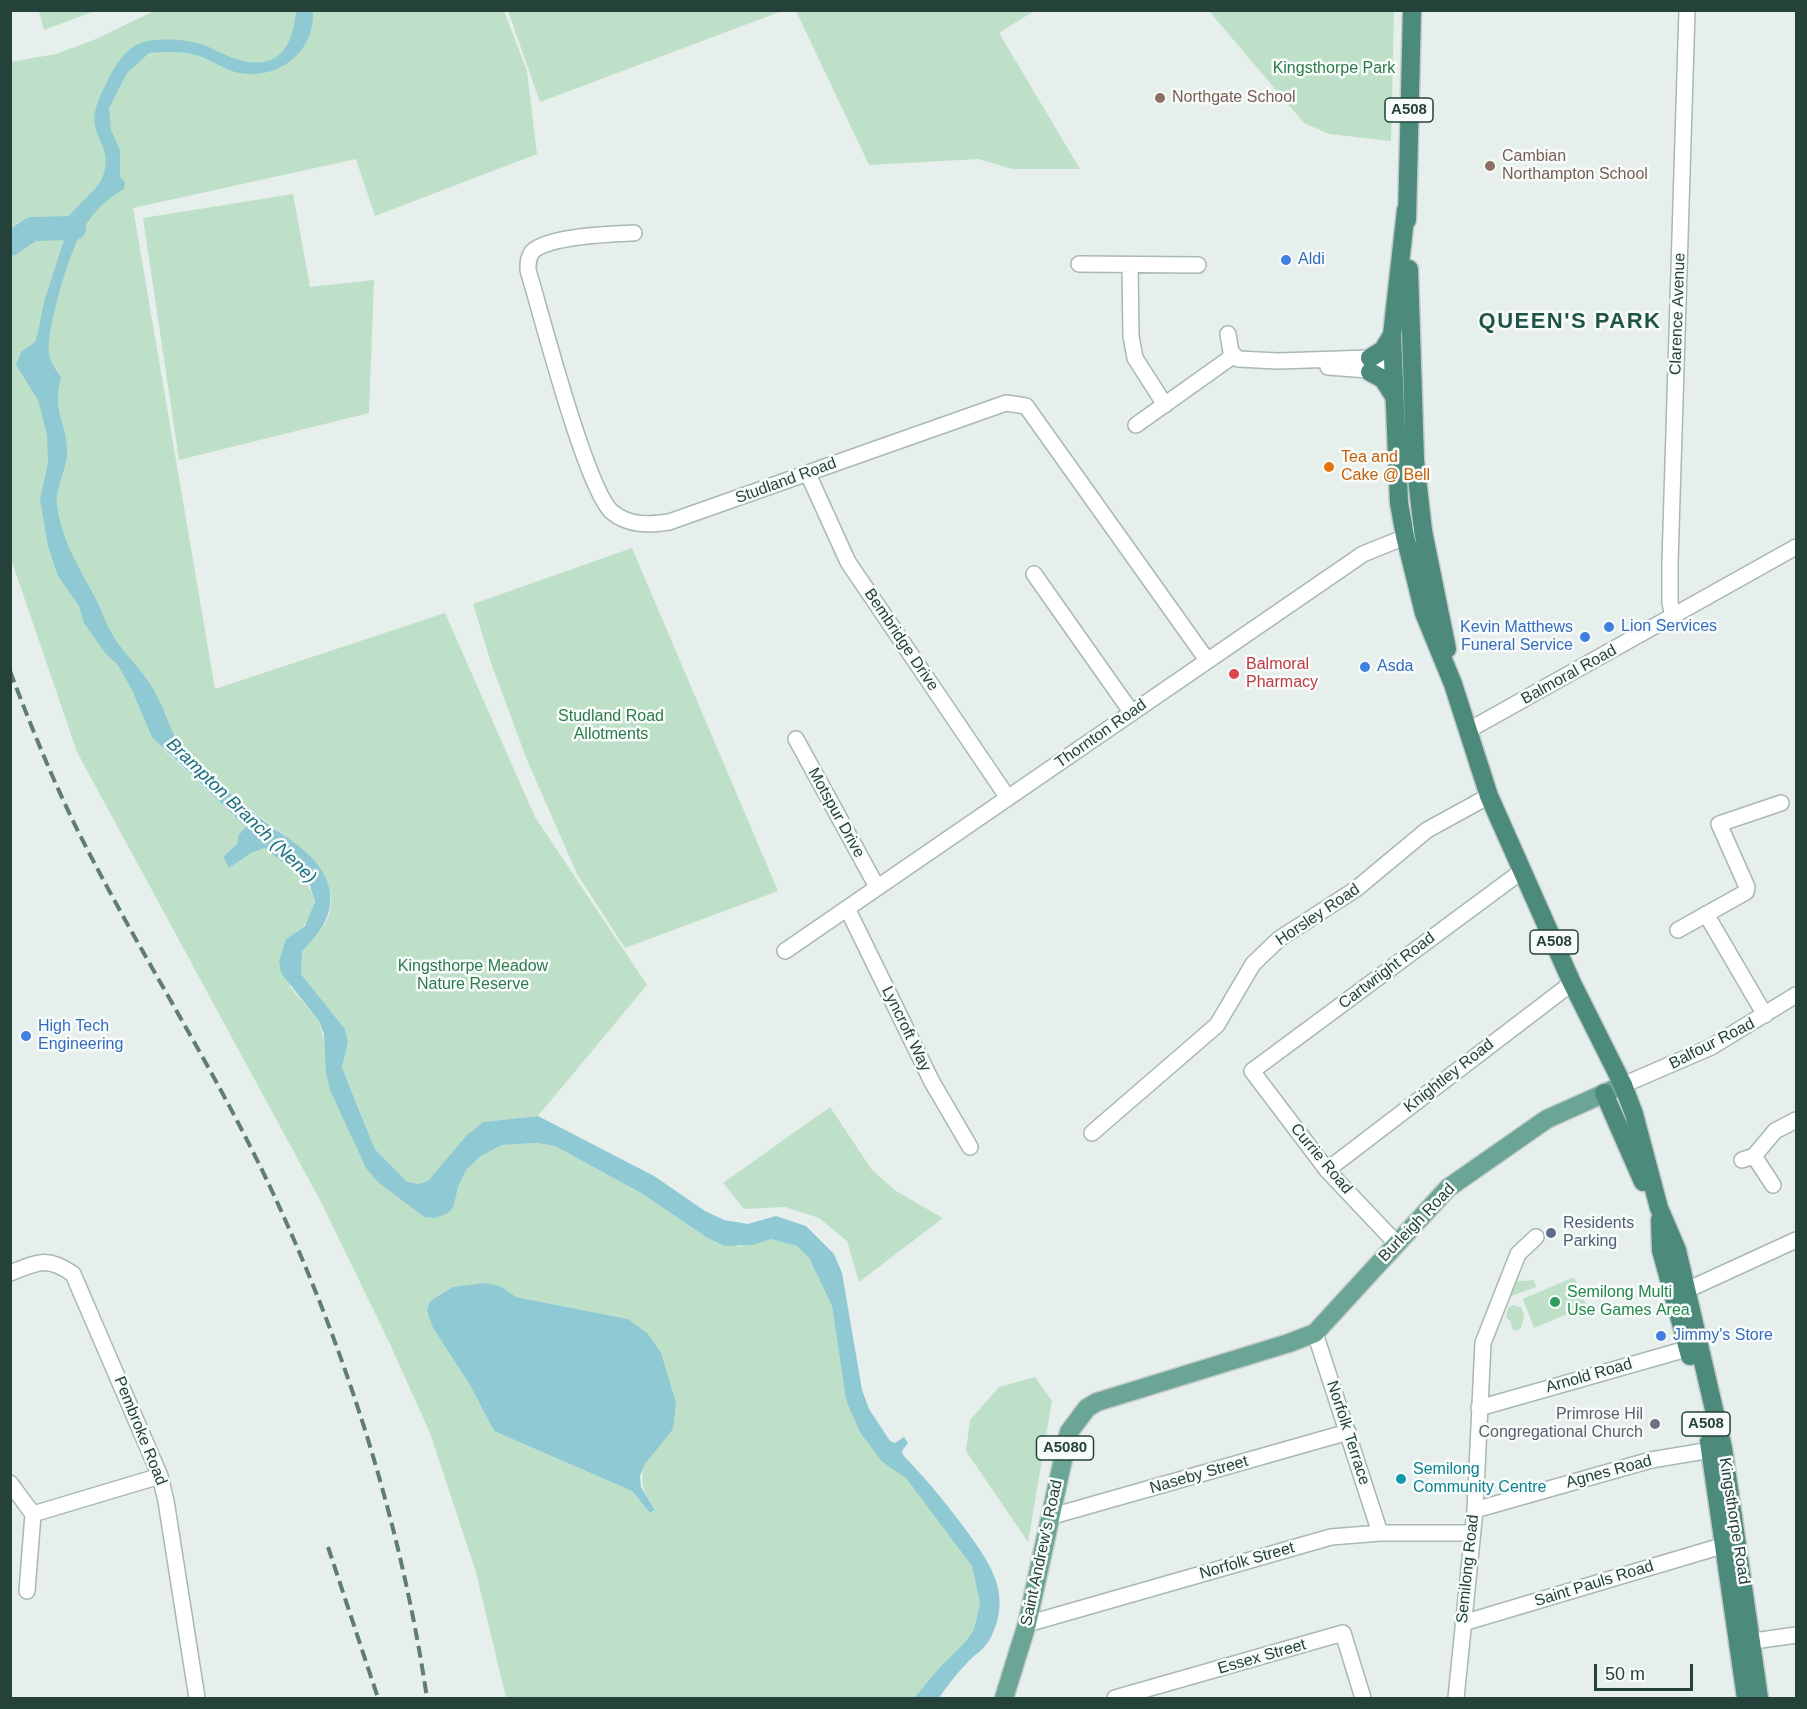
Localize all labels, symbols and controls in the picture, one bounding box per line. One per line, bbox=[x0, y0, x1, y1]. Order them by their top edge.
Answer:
park label: Kingsthorpe Park bbox=[1273, 59, 1395, 79]
place label: Northgate School bbox=[1172, 88, 1296, 108]
marker: Northgate School bbox=[1153, 91, 1167, 105]
road number: A508 bbox=[1385, 98, 1433, 122]
place label: Cambian Northampton School bbox=[1502, 147, 1648, 185]
marker: Cambian Northampton School bbox=[1483, 159, 1497, 173]
place label: Aldi bbox=[1298, 250, 1325, 270]
street label: Clarence Avenue bbox=[1666, 252, 1690, 376]
marker: Aldi bbox=[1279, 253, 1293, 267]
district label: QUEEN'S PARK bbox=[1479, 309, 1661, 335]
place label: Tea and Cake @ Bell bbox=[1341, 448, 1430, 486]
street label: Studland Road bbox=[733, 454, 839, 508]
marker: Tea and Cake @ Bell bbox=[1322, 460, 1336, 474]
street label: Bembridge Drive bbox=[860, 585, 942, 695]
place label: Lion Services bbox=[1621, 617, 1717, 637]
place label: Kevin Matthews Funeral Service bbox=[1460, 618, 1573, 656]
marker: Lion Services bbox=[1602, 620, 1616, 634]
marker: Kevin Matthews Funeral Service bbox=[1578, 630, 1592, 644]
street label: Balmoral Road bbox=[1518, 641, 1620, 709]
place label: Balmoral Pharmacy bbox=[1246, 655, 1318, 693]
place label: Asda bbox=[1377, 657, 1413, 677]
marker: Asda bbox=[1358, 660, 1372, 674]
marker: Balmoral Pharmacy bbox=[1227, 667, 1241, 681]
street label: Thornton Road bbox=[1052, 696, 1150, 772]
park label: Studland Road Allotments bbox=[558, 707, 664, 745]
water label: Brampton Branch (Nene) bbox=[162, 734, 320, 888]
street label: Motspur Drive bbox=[803, 765, 869, 861]
street label: Horsley Road bbox=[1272, 880, 1364, 950]
street label: Cartwright Road bbox=[1335, 929, 1439, 1013]
road number: A508 bbox=[1530, 930, 1578, 954]
park label: Kingsthorpe Meadow Nature Reserve bbox=[398, 957, 548, 995]
street label: Lyncroft Way bbox=[877, 983, 935, 1075]
street label: Balfour Road bbox=[1666, 1014, 1758, 1074]
place label: High Tech Engineering bbox=[38, 1017, 123, 1055]
marker: High Tech Engineering bbox=[19, 1029, 33, 1043]
street label: Knightley Road bbox=[1400, 1035, 1498, 1117]
street label: Currie Road bbox=[1286, 1120, 1356, 1198]
street label: Burleigh Road bbox=[1375, 1180, 1459, 1266]
place label: Residents Parking bbox=[1563, 1214, 1634, 1252]
marker: Residents Parking bbox=[1544, 1226, 1558, 1240]
place label: Semilong Multi Use Games Area bbox=[1567, 1283, 1690, 1321]
marker: Semilong Multi Use Games Area bbox=[1548, 1295, 1562, 1309]
place label: Jimmy's Store bbox=[1673, 1326, 1773, 1346]
marker: Jimmy's Store bbox=[1654, 1329, 1668, 1343]
street label: Arnold Road bbox=[1544, 1355, 1634, 1397]
street label: Pembroke Road bbox=[109, 1374, 171, 1488]
street label: Norfolk Terrace bbox=[1322, 1378, 1374, 1488]
place label: Primrose Hil Congregational Church bbox=[1478, 1405, 1643, 1443]
road number: A508 bbox=[1682, 1412, 1730, 1436]
marker: Primrose Hil Congregational Church bbox=[1648, 1417, 1662, 1431]
road number: A5080 bbox=[1036, 1436, 1094, 1460]
street label: Agnes Road bbox=[1564, 1451, 1654, 1493]
street label: Naseby Street bbox=[1148, 1452, 1250, 1498]
street label: Kingsthorpe Road bbox=[1714, 1456, 1754, 1586]
place label: Semilong Community Centre bbox=[1413, 1460, 1546, 1498]
marker: Semilong Community Centre bbox=[1394, 1472, 1408, 1486]
street label: Saint Andrew's Road bbox=[1017, 1478, 1067, 1628]
street label: Semilong Road bbox=[1453, 1514, 1483, 1624]
street label: Norfolk Street bbox=[1197, 1538, 1297, 1584]
street label: Saint Pauls Road bbox=[1532, 1557, 1656, 1611]
street label: Essex Street bbox=[1216, 1635, 1308, 1679]
scale bar bbox=[1597, 1652, 1696, 1690]
text: 50 m bbox=[1605, 1664, 1645, 1684]

